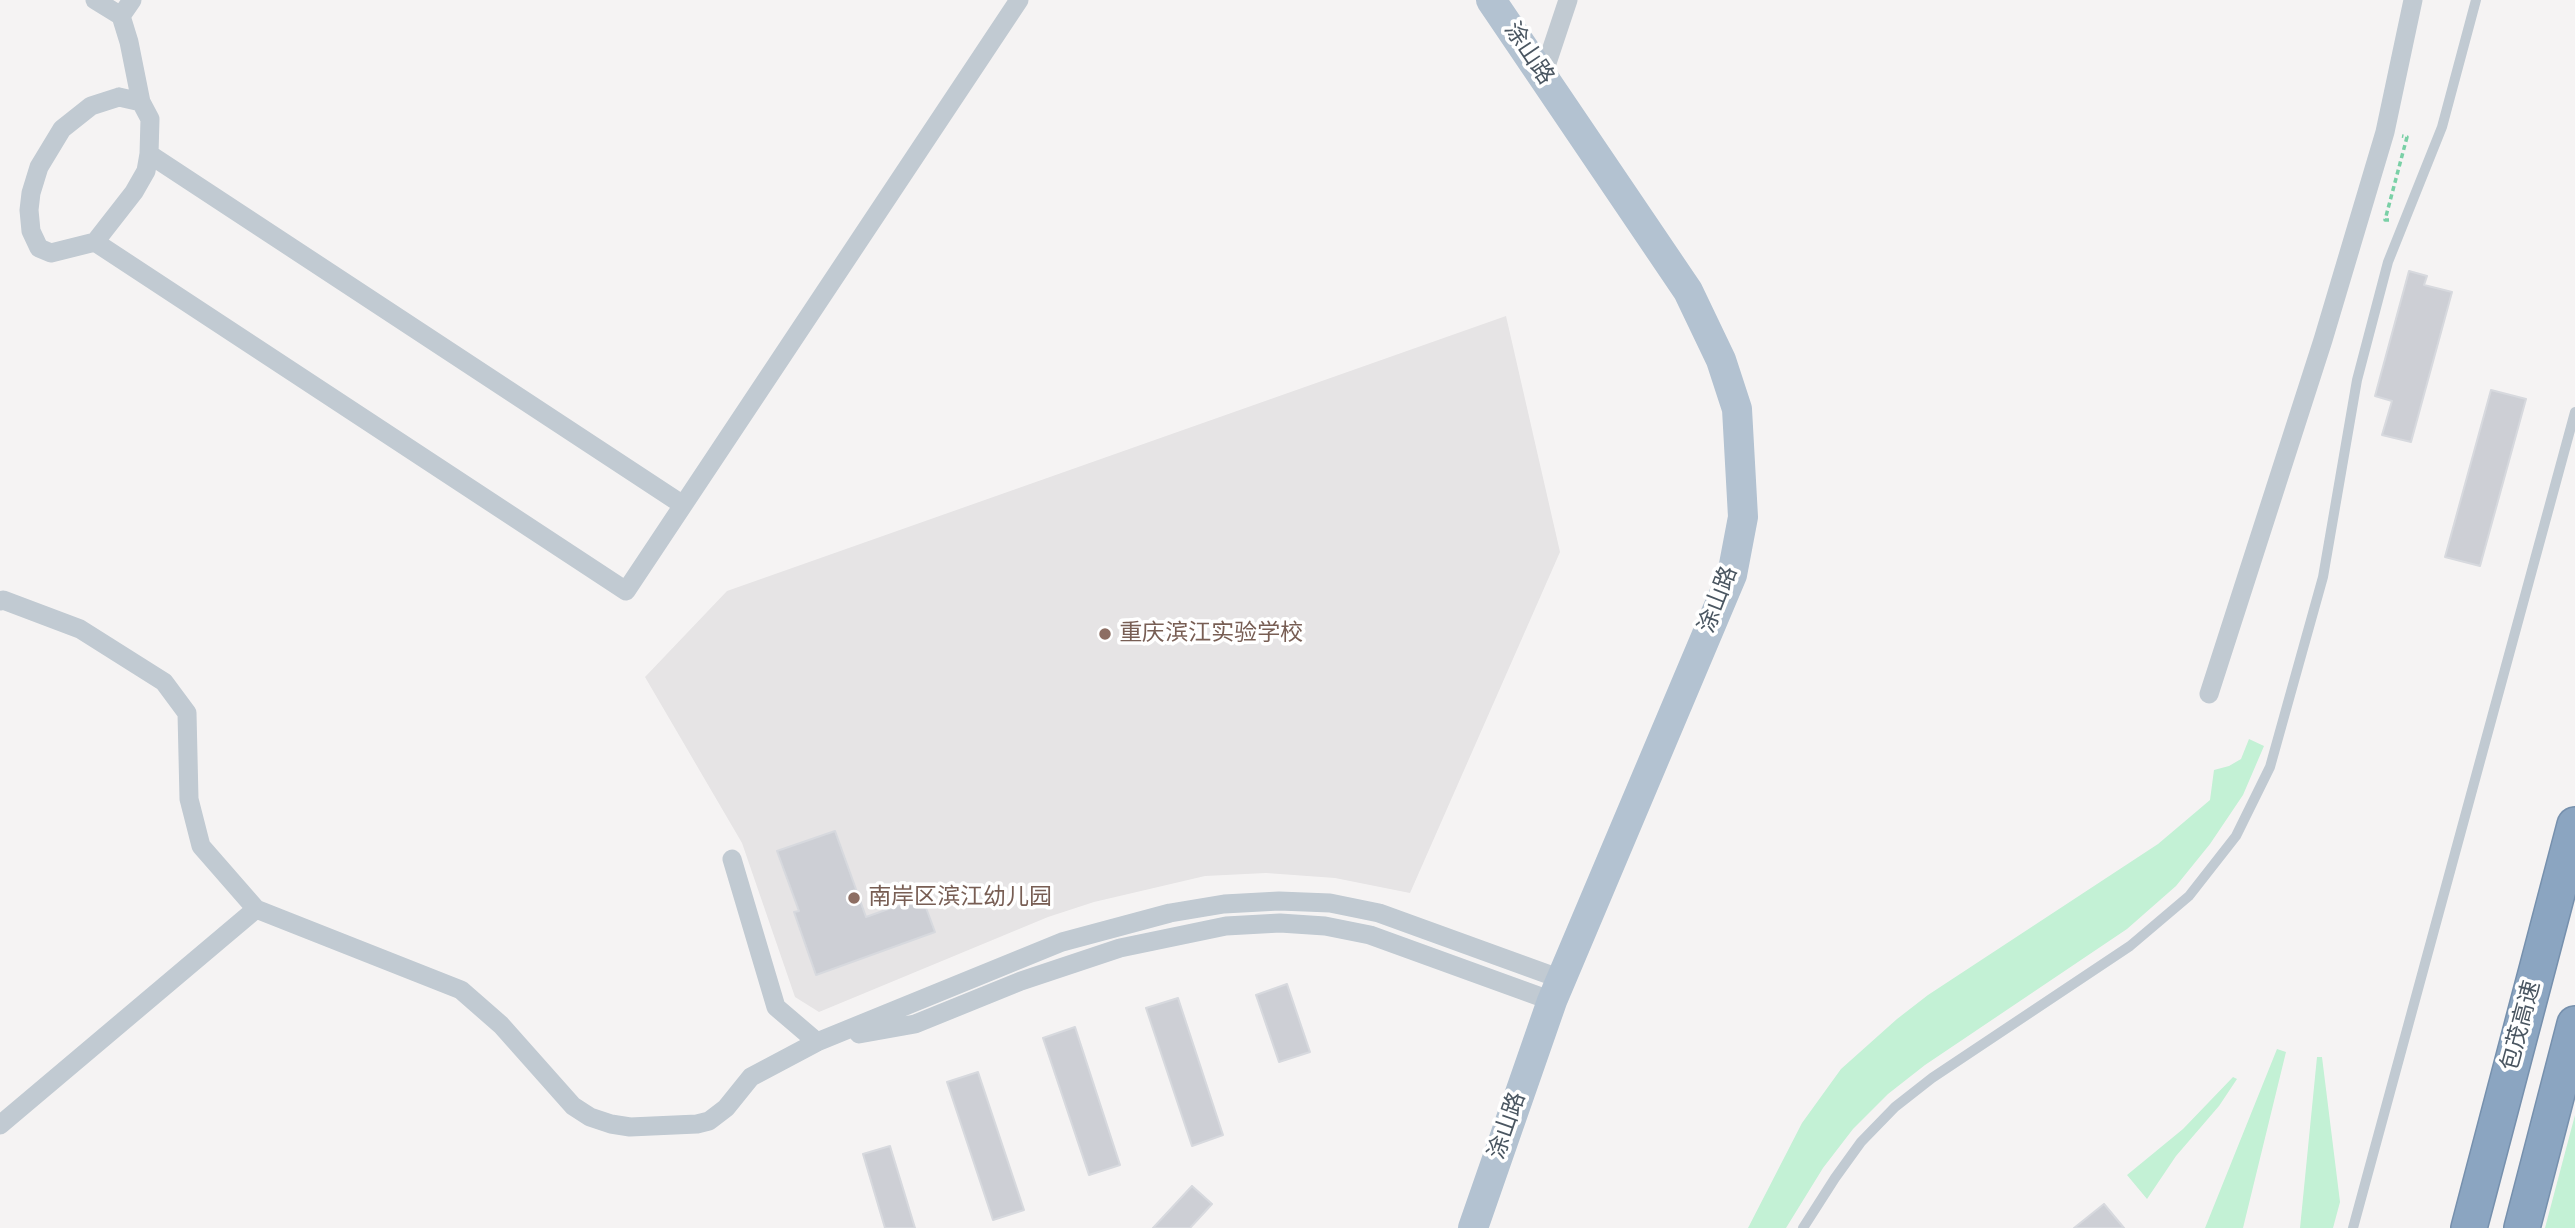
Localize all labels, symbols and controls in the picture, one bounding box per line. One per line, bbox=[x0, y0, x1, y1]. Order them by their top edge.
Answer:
street label: 涂山路 bbox=[1497, 18, 1559, 90]
street label: 涂山路 bbox=[1694, 563, 1744, 637]
place label: 重庆滨江实验学校 bbox=[1119, 620, 1303, 648]
marker: 重庆滨江实验学校 bbox=[1097, 626, 1113, 642]
place label: 南岸区滨江幼儿园 bbox=[868, 884, 1052, 912]
marker: 南岸区滨江幼儿园 bbox=[846, 890, 862, 906]
street label: 包茂高速 bbox=[2497, 978, 2547, 1074]
street label: 涂山路 bbox=[1484, 1089, 1532, 1163]

